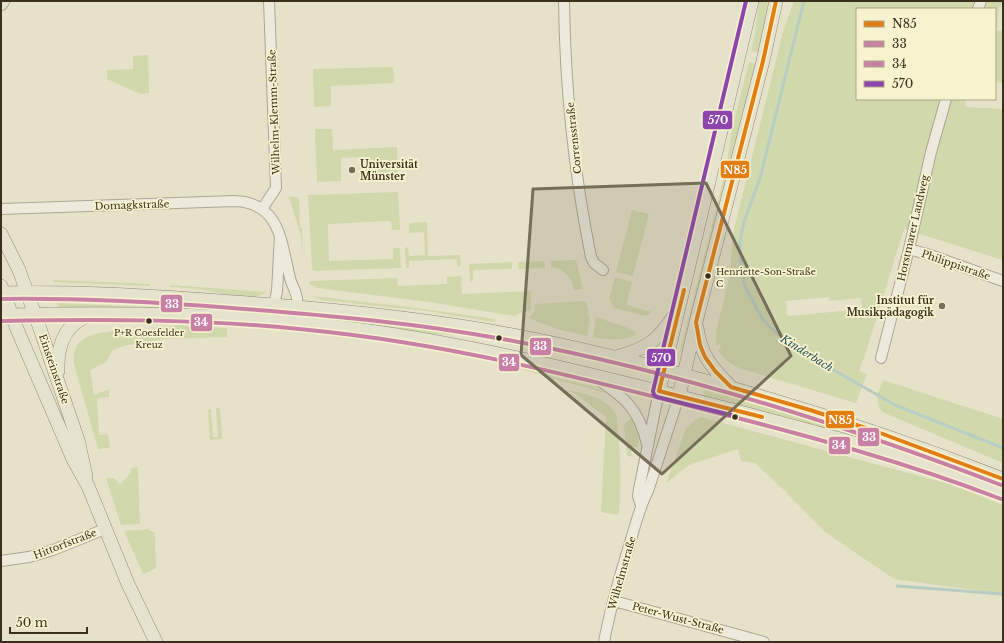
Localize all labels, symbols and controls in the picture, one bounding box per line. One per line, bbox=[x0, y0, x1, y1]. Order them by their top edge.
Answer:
legend bbox=[856, 8, 996, 100]
text: N85 bbox=[892, 16, 917, 31]
text: 33 bbox=[892, 36, 907, 51]
street label: Wilhelm-Klemm-Straße bbox=[265, 49, 283, 176]
text: 34 bbox=[892, 56, 906, 71]
text: 570 bbox=[892, 76, 913, 91]
street label: Corrensstraße bbox=[564, 101, 584, 175]
line badge: 570 bbox=[702, 110, 733, 130]
text: 570 bbox=[708, 113, 728, 127]
place label: Universität Münster bbox=[360, 158, 418, 183]
line badge: N85 bbox=[720, 160, 750, 179]
text: N85 bbox=[723, 163, 747, 177]
marker: Universität Münster bbox=[347, 165, 357, 175]
street label: Horstmarer Landweg bbox=[894, 172, 932, 283]
street label: Domagkstraße bbox=[94, 197, 170, 213]
street label: Philippistraße bbox=[920, 247, 992, 283]
place label: Henriette-Son-Straße C bbox=[716, 266, 816, 289]
marker: Henriette-Son-Straße C bbox=[703, 271, 713, 281]
line badge: 33 bbox=[160, 294, 183, 313]
place label: Institut für Musikpädagogik bbox=[846, 294, 934, 319]
text: 33 bbox=[165, 297, 179, 311]
marker: Institut für Musikpädagogik bbox=[937, 301, 947, 311]
line badge: 34 bbox=[190, 313, 213, 332]
text: 34 bbox=[194, 315, 208, 329]
marker: P+R Coesfelder Kreuz bbox=[144, 316, 154, 326]
place label: P+R Coesfelder Kreuz bbox=[114, 327, 185, 350]
water label: Kinderbach bbox=[777, 331, 836, 375]
street label: Einsteinstraße bbox=[36, 332, 72, 406]
unlabelled marker bbox=[494, 333, 504, 343]
line badge: 33 bbox=[529, 337, 552, 356]
text: 33 bbox=[533, 339, 547, 353]
line badge: 570 bbox=[646, 348, 676, 367]
text: 570 bbox=[651, 351, 671, 365]
line badge: 34 bbox=[498, 353, 520, 372]
text: 34 bbox=[502, 355, 516, 369]
line badge: N85 bbox=[825, 410, 855, 429]
unlabelled marker bbox=[730, 412, 740, 422]
text: N85 bbox=[828, 413, 852, 427]
line badge: 33 bbox=[857, 427, 880, 447]
text: 33 bbox=[862, 430, 876, 444]
line badge: 34 bbox=[828, 436, 851, 455]
text: 34 bbox=[832, 438, 846, 452]
street label: Hittorfstraße bbox=[31, 526, 99, 562]
street label: Wilhelmstraße bbox=[605, 534, 639, 612]
street label: Peter-Wust-Straße bbox=[631, 599, 726, 637]
scale bar bbox=[10, 609, 87, 635]
text: 50 m bbox=[16, 615, 48, 630]

